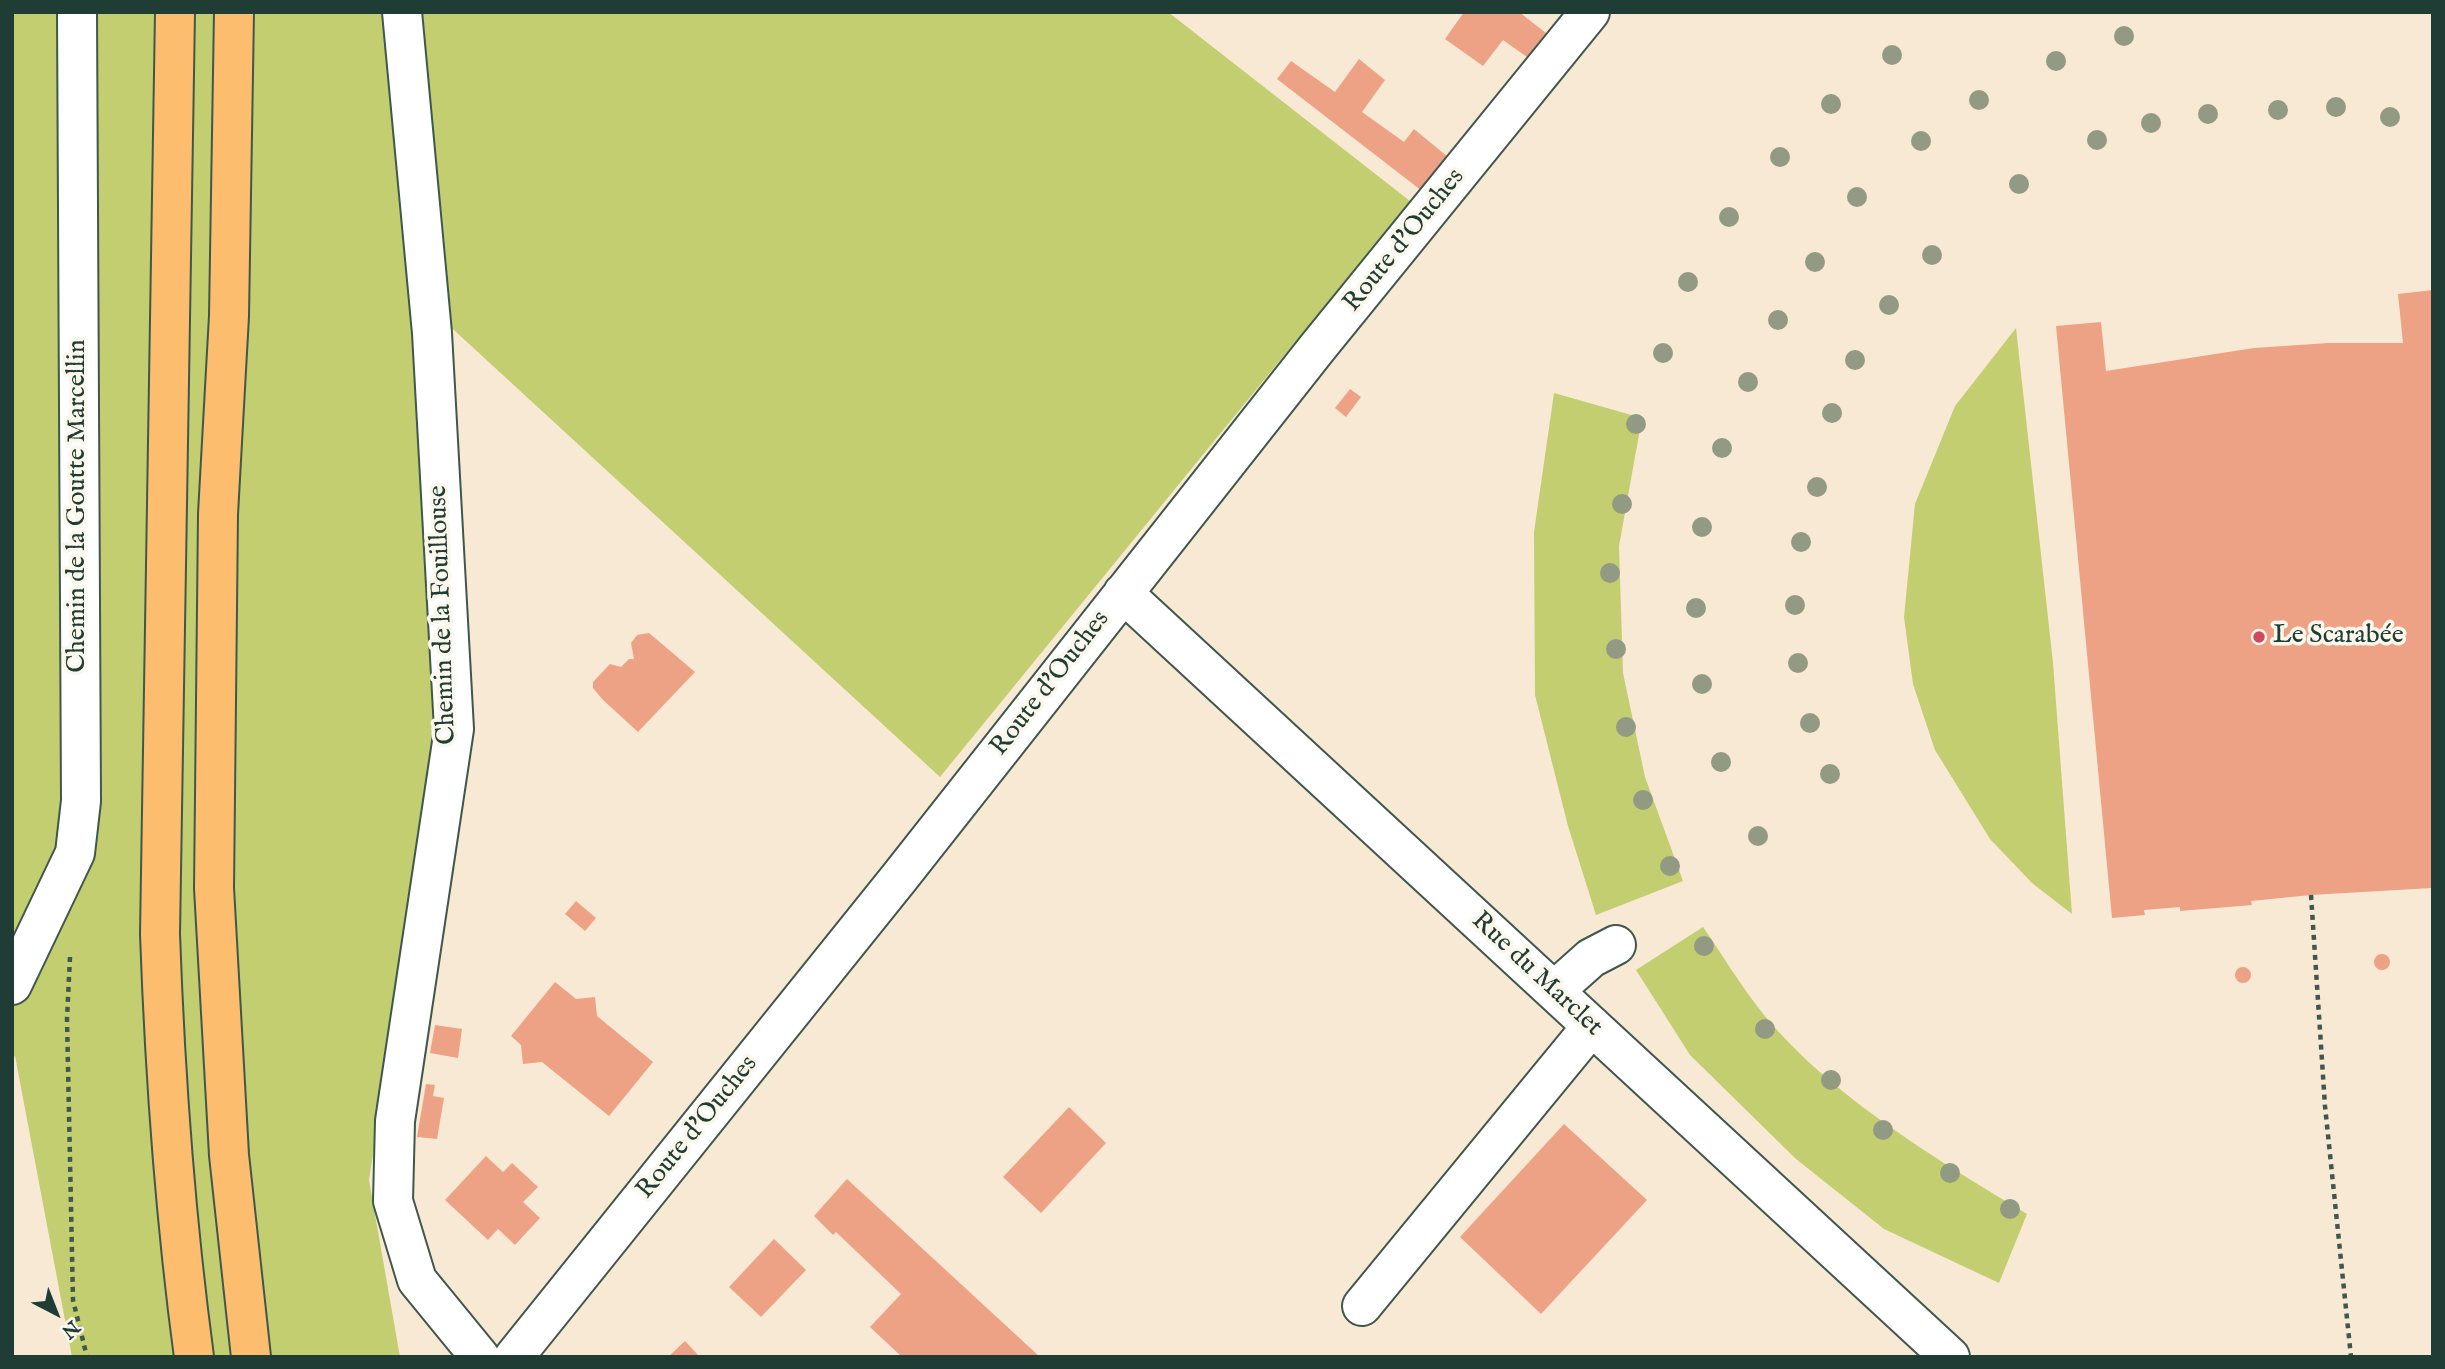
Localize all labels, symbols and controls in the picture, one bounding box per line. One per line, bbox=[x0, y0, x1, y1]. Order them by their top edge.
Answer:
street label: Route d'Ouches bbox=[1338, 163, 1472, 319]
street label: Chemin de la Goutte Marcellin bbox=[63, 339, 95, 673]
street label: Chemin de la Fouillouse bbox=[424, 485, 464, 745]
street label: Route d'Ouches bbox=[985, 605, 1117, 763]
place label: Le Scarabée bbox=[2273, 621, 2404, 653]
marker: Le Scarabée bbox=[2251, 629, 2267, 645]
street label: Rue du Marclet bbox=[1464, 906, 1608, 1044]
street label: Route d'Ouches bbox=[631, 1050, 765, 1206]
north arrow bbox=[21, 1278, 91, 1348]
text: N bbox=[56, 1314, 84, 1343]

